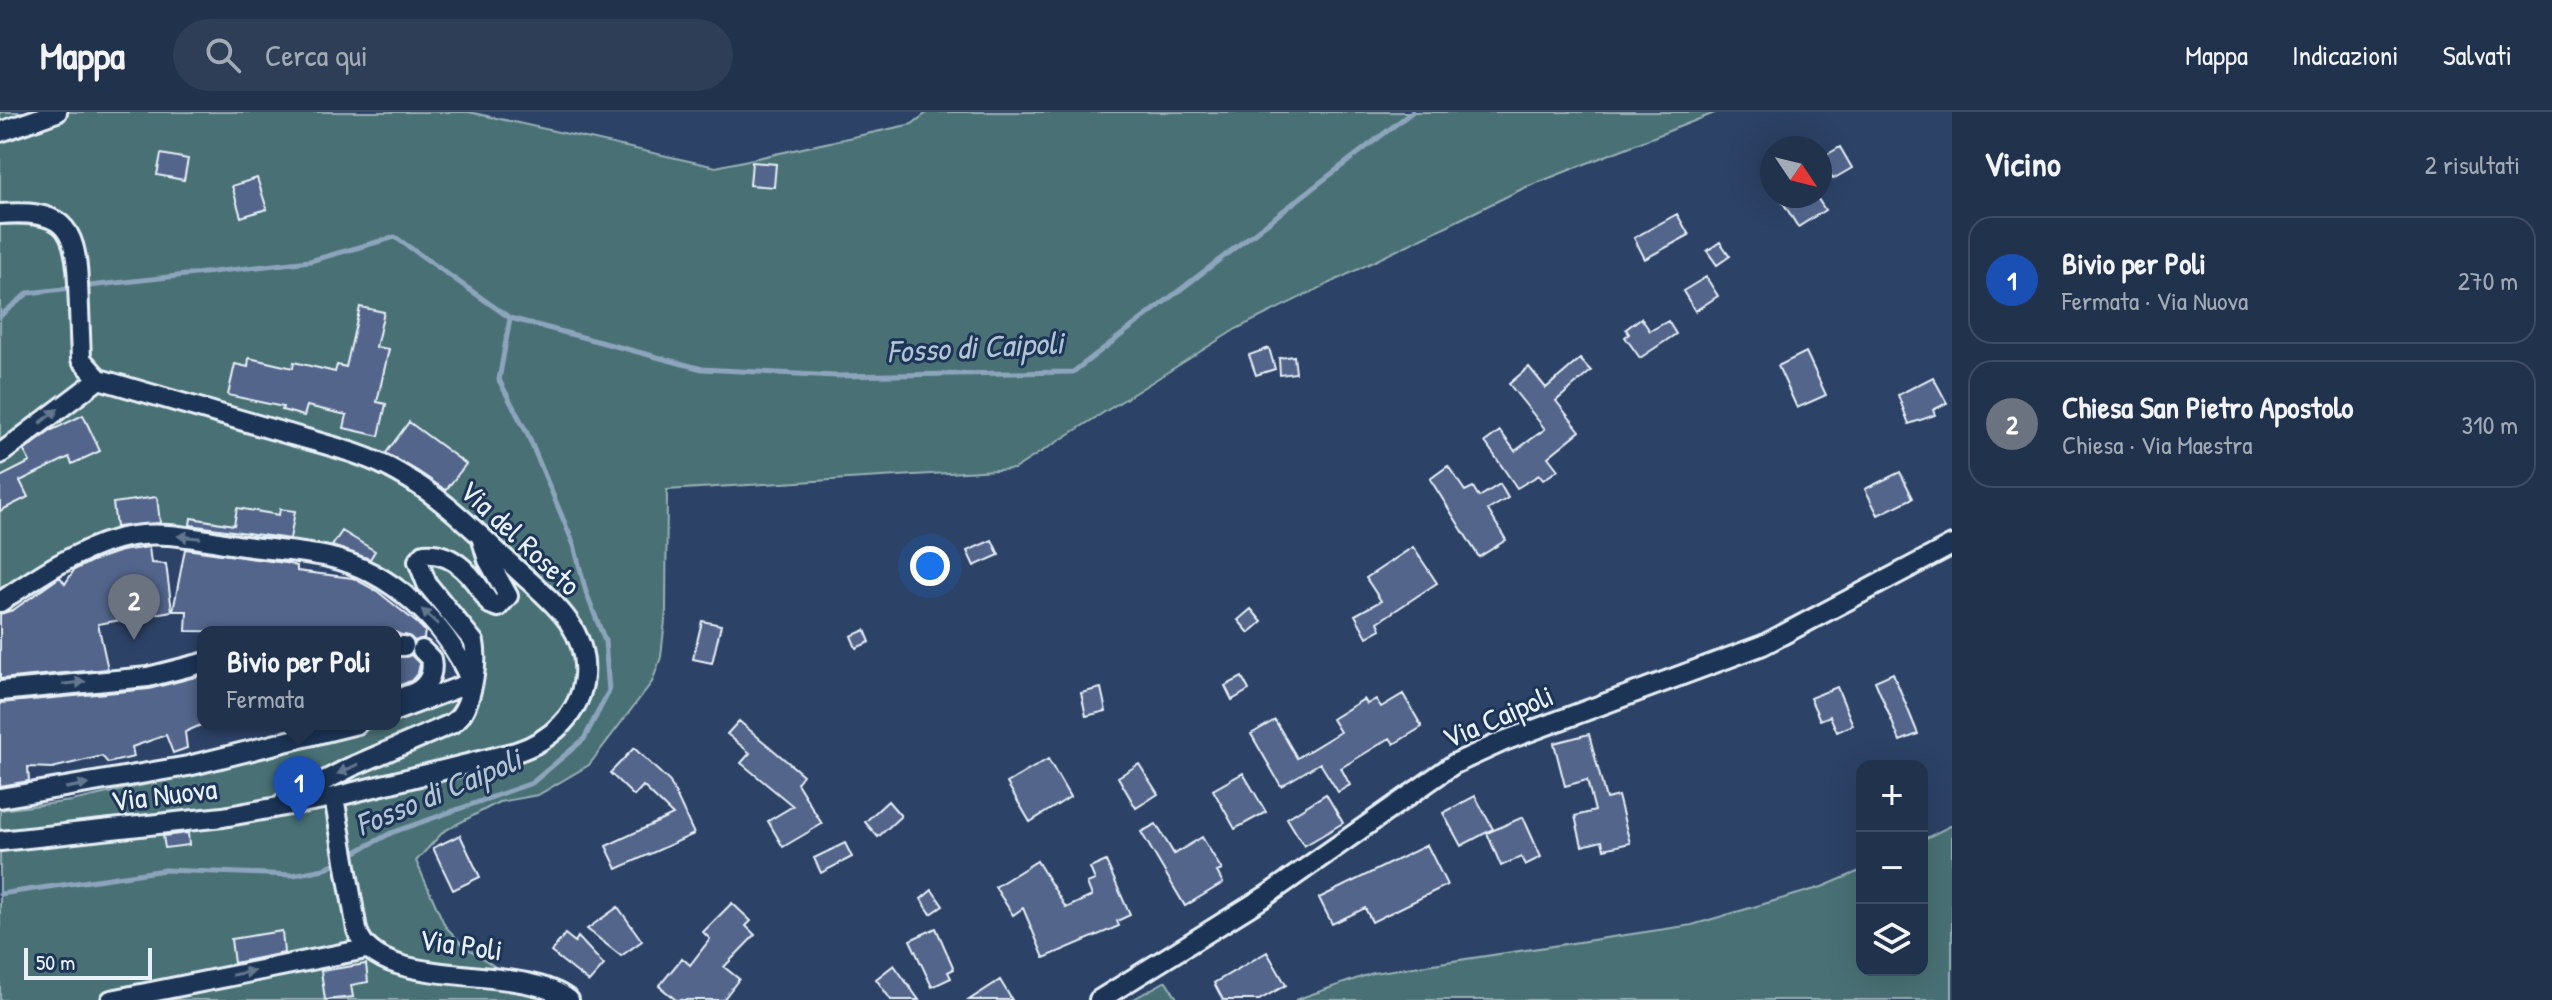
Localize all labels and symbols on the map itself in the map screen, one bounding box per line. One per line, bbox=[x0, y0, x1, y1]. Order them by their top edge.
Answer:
north arrow bbox=[1760, 136, 1832, 208]
water label: Fosso di Caipoli bbox=[886, 320, 1067, 373]
one-way arrow bbox=[39, 408, 59, 424]
street label: Via del Roseto bbox=[451, 471, 590, 604]
one-way arrow bbox=[176, 530, 201, 543]
your location bbox=[910, 546, 950, 586]
pin: 2 bbox=[108, 574, 160, 640]
one-way arrow bbox=[420, 609, 439, 627]
street label: Via Caipoli bbox=[1436, 675, 1559, 757]
one-way arrow bbox=[62, 677, 87, 690]
water label: Fosso di Caipoli bbox=[348, 736, 530, 846]
pin: 1 bbox=[273, 756, 325, 822]
one-way arrow bbox=[336, 762, 359, 776]
street label: Via Nuova bbox=[109, 768, 219, 820]
one-way arrow bbox=[65, 779, 90, 791]
street label: Via Poli bbox=[417, 918, 505, 970]
scale bar bbox=[24, 944, 152, 980]
one-way arrow bbox=[230, 966, 255, 979]

